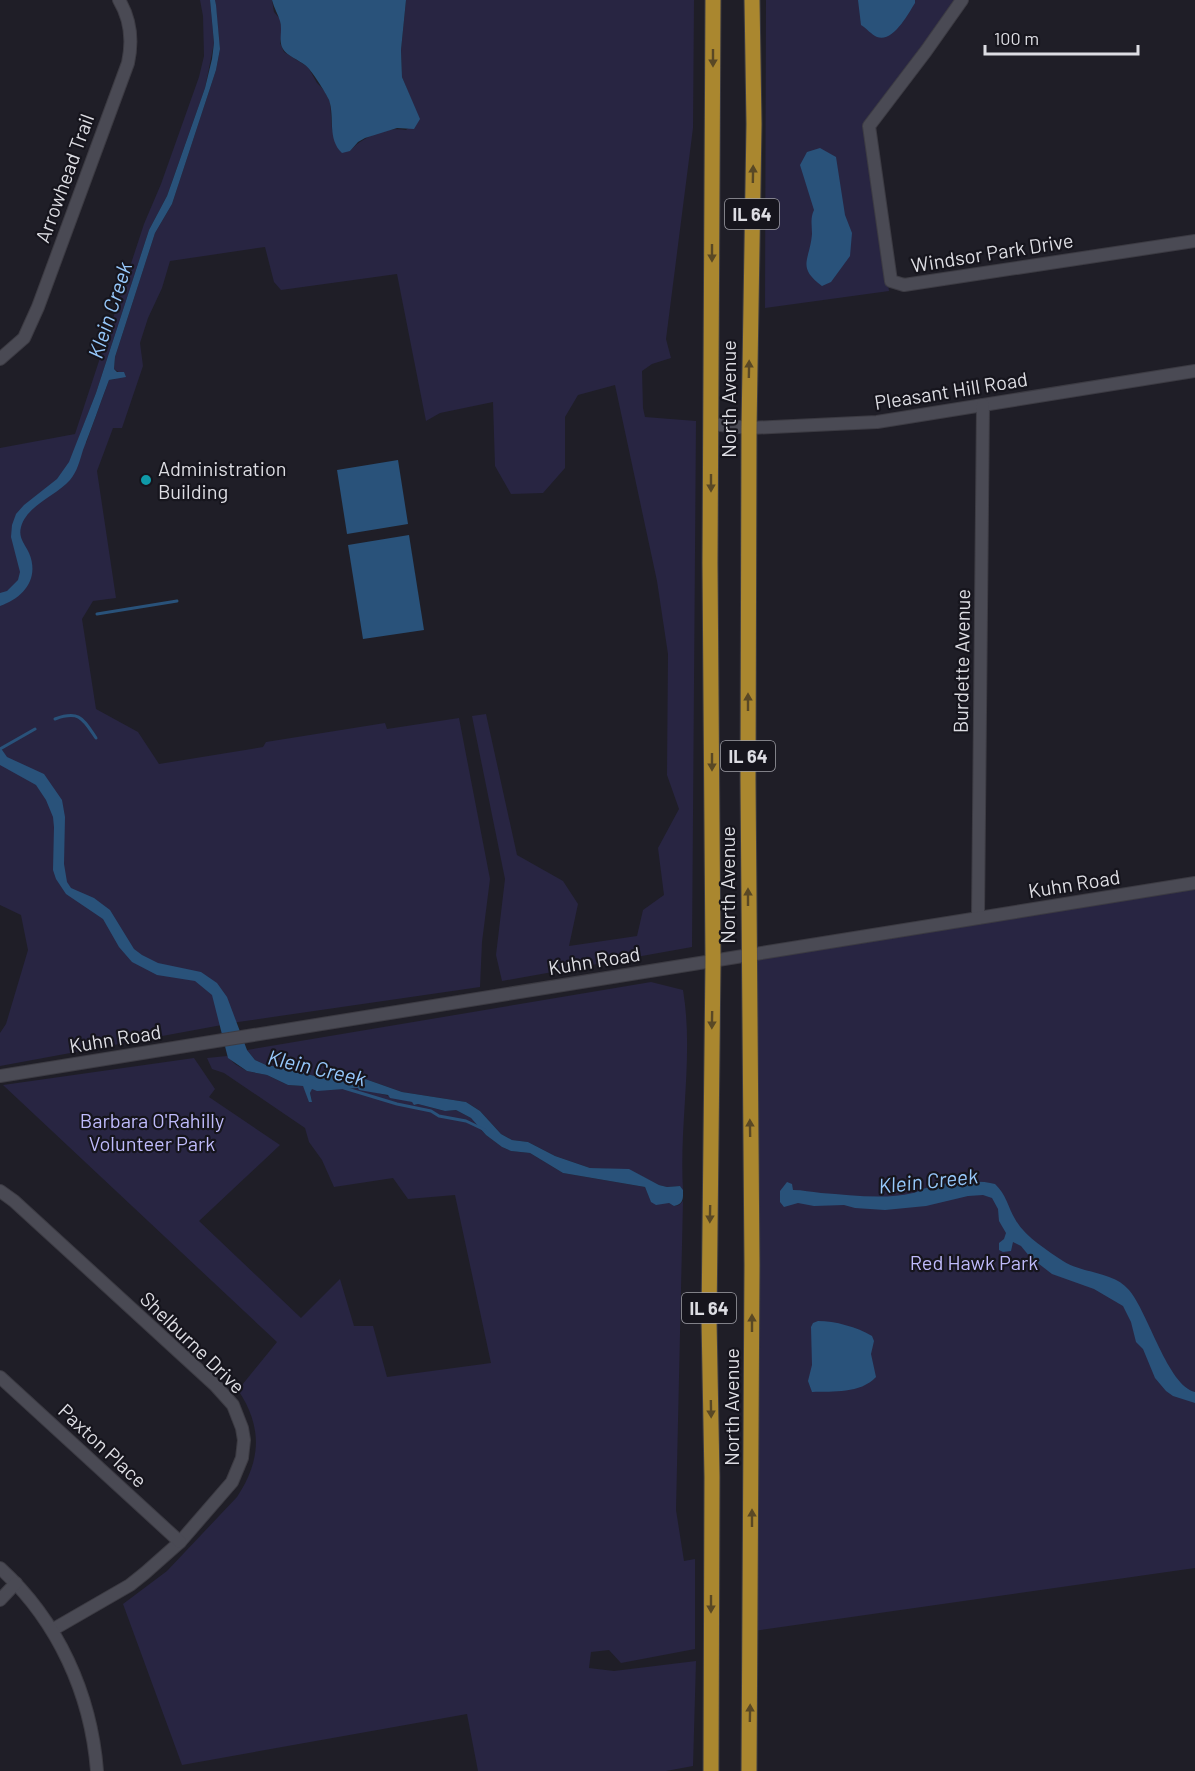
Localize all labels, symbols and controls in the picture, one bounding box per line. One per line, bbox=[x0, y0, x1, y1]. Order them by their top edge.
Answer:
scale bar bbox=[985, 18, 1138, 56]
text: 100 m bbox=[994, 27, 1039, 49]
one-way arrow bbox=[708, 49, 718, 68]
street label: Arrowhead Trail bbox=[30, 110, 98, 246]
one-way arrow bbox=[748, 165, 758, 184]
road number: IL 64 bbox=[725, 199, 779, 229]
street label: Windsor Park Drive bbox=[909, 227, 1075, 277]
one-way arrow bbox=[707, 244, 717, 263]
water label: Klein Creek bbox=[82, 258, 137, 361]
street label: North Avenue bbox=[716, 340, 740, 458]
one-way arrow bbox=[745, 360, 754, 379]
street label: Pleasant Hill Road bbox=[873, 366, 1029, 414]
place label: Administration Building bbox=[158, 456, 287, 503]
marker: Administration Building bbox=[139, 473, 153, 487]
one-way arrow bbox=[706, 473, 716, 492]
street label: Burdette Avenue bbox=[948, 589, 974, 733]
one-way arrow bbox=[743, 692, 753, 711]
road number: IL 64 bbox=[721, 741, 775, 771]
one-way arrow bbox=[707, 752, 716, 771]
street label: North Avenue bbox=[715, 826, 739, 944]
street label: Kuhn Road bbox=[1026, 864, 1122, 902]
one-way arrow bbox=[743, 887, 753, 906]
street label: Kuhn Road bbox=[546, 941, 642, 979]
one-way arrow bbox=[707, 1010, 717, 1029]
street label: Kuhn Road bbox=[67, 1019, 163, 1057]
water label: Klein Creek bbox=[266, 1044, 369, 1091]
park label: Barbara O'Rahilly Volunteer Park bbox=[80, 1108, 224, 1155]
one-way arrow bbox=[745, 1118, 755, 1137]
water label: Klein Creek bbox=[877, 1162, 980, 1198]
one-way arrow bbox=[705, 1205, 715, 1224]
park label: Red Hawk Park bbox=[910, 1250, 1038, 1274]
street label: Shelburne Drive bbox=[136, 1286, 250, 1398]
road number: IL 64 bbox=[682, 1293, 736, 1323]
one-way arrow bbox=[747, 1313, 757, 1332]
street label: North Avenue bbox=[719, 1348, 743, 1466]
street label: Paxton Place bbox=[54, 1398, 152, 1492]
one-way arrow bbox=[706, 1400, 716, 1419]
one-way arrow bbox=[747, 1508, 757, 1527]
one-way arrow bbox=[707, 1595, 716, 1614]
one-way arrow bbox=[745, 1703, 754, 1722]

